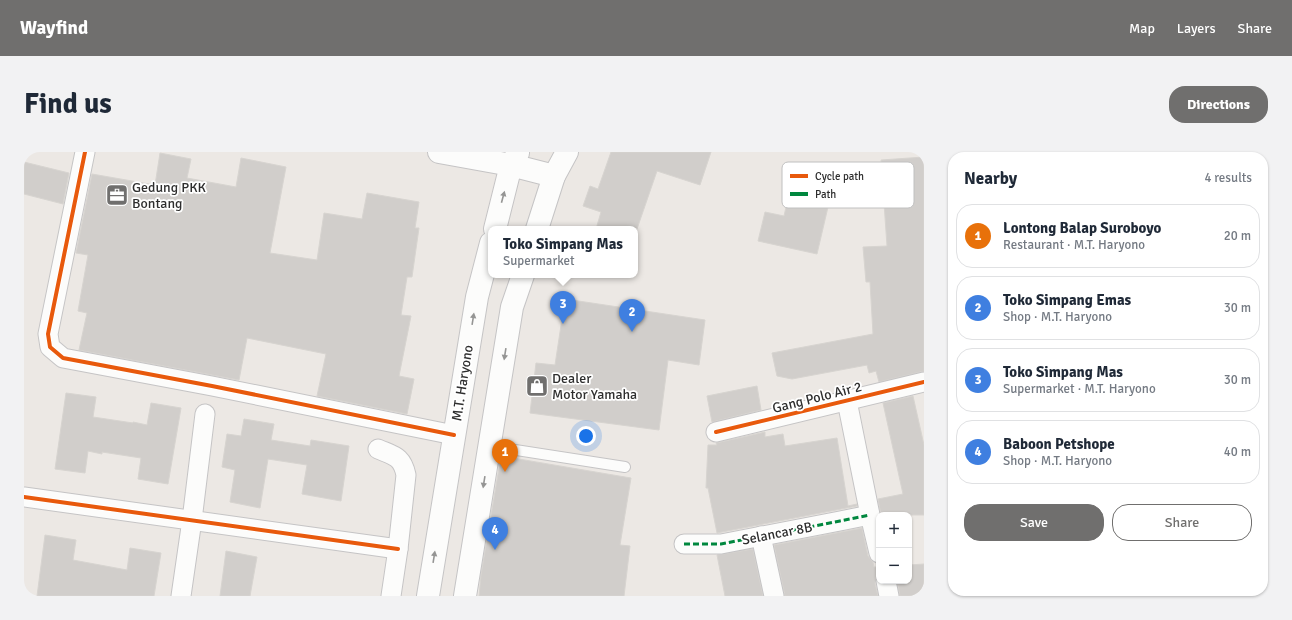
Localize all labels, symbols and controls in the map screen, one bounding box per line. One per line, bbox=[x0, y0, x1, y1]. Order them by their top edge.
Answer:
text: Wayfind bbox=[20, 16, 88, 40]
text: Map bbox=[1129, 20, 1155, 37]
text: Layers bbox=[1177, 20, 1216, 37]
text: Share bbox=[1238, 20, 1272, 37]
button: Directions bbox=[1169, 86, 1268, 123]
text: Find us bbox=[24, 87, 112, 121]
legend bbox=[782, 162, 914, 208]
text: Nearby bbox=[964, 168, 1017, 189]
text: Cycle path bbox=[815, 170, 864, 183]
text: 4 results bbox=[1204, 170, 1252, 186]
place label: Gedung PKK Bontang bbox=[132, 179, 206, 212]
office icon: Gedung PKK Bontang bbox=[104, 182, 130, 208]
text: Path bbox=[815, 188, 836, 201]
one-way arrow bbox=[500, 191, 506, 203]
text: Lontong Balap Suroboyo bbox=[1003, 219, 1161, 237]
popup bbox=[488, 226, 638, 278]
text: 1 bbox=[974, 228, 982, 244]
text: 20 m bbox=[1224, 228, 1251, 244]
text: Toko Simpang Mas bbox=[503, 235, 623, 253]
text: Restaurant · M.T. Haryono bbox=[1003, 237, 1145, 253]
text: Supermarket bbox=[503, 253, 575, 269]
pin: 3 bbox=[550, 291, 576, 324]
text: Toko Simpang Emas bbox=[1003, 291, 1131, 309]
pin: 2 bbox=[619, 299, 645, 332]
text: 2 bbox=[974, 300, 982, 316]
text: 30 m bbox=[1224, 300, 1251, 316]
text: Shop · M.T. Haryono bbox=[1003, 309, 1112, 325]
one-way arrow bbox=[470, 313, 476, 325]
street label: M.T. Haryono bbox=[448, 344, 477, 422]
one-way arrow bbox=[502, 348, 508, 360]
text: Toko Simpang Mas bbox=[1003, 363, 1123, 381]
place label: Dealer Motor Yamaha bbox=[552, 370, 637, 403]
text: 3 bbox=[974, 372, 982, 388]
text: 30 m bbox=[1224, 372, 1251, 388]
shop icon: Dealer Motor Yamaha bbox=[524, 373, 550, 399]
street label: Gang Polo Air 2 bbox=[771, 378, 864, 417]
text: Supermarket · M.T. Haryono bbox=[1003, 381, 1156, 397]
your location bbox=[576, 426, 596, 446]
text: Baboon Petshope bbox=[1003, 435, 1115, 453]
pin: 1 bbox=[492, 439, 518, 472]
text: 4 bbox=[974, 444, 982, 460]
text: 40 m bbox=[1224, 444, 1251, 460]
text: Shop · M.T. Haryono bbox=[1003, 453, 1112, 469]
one-way arrow bbox=[481, 476, 487, 488]
button: Save bbox=[964, 504, 1104, 541]
button: Share bbox=[1112, 504, 1252, 541]
map controls bbox=[876, 512, 912, 584]
button: + bbox=[876, 512, 912, 548]
pin: 4 bbox=[482, 517, 508, 550]
street label: Selancar 8B bbox=[740, 518, 814, 549]
button: − bbox=[876, 548, 912, 584]
one-way arrow bbox=[431, 551, 437, 564]

